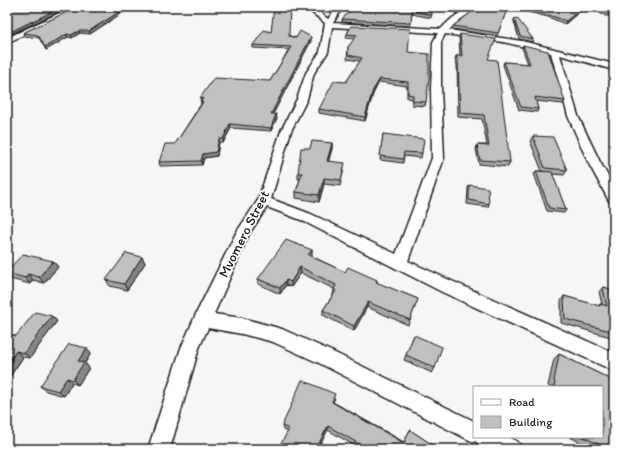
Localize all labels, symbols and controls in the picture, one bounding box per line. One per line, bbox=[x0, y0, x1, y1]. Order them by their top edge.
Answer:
street label: Mvomero Street bbox=[215, 188, 273, 280]
legend bbox=[473, 386, 603, 438]
text: Road bbox=[509, 395, 535, 409]
text: Building bbox=[509, 415, 553, 429]

